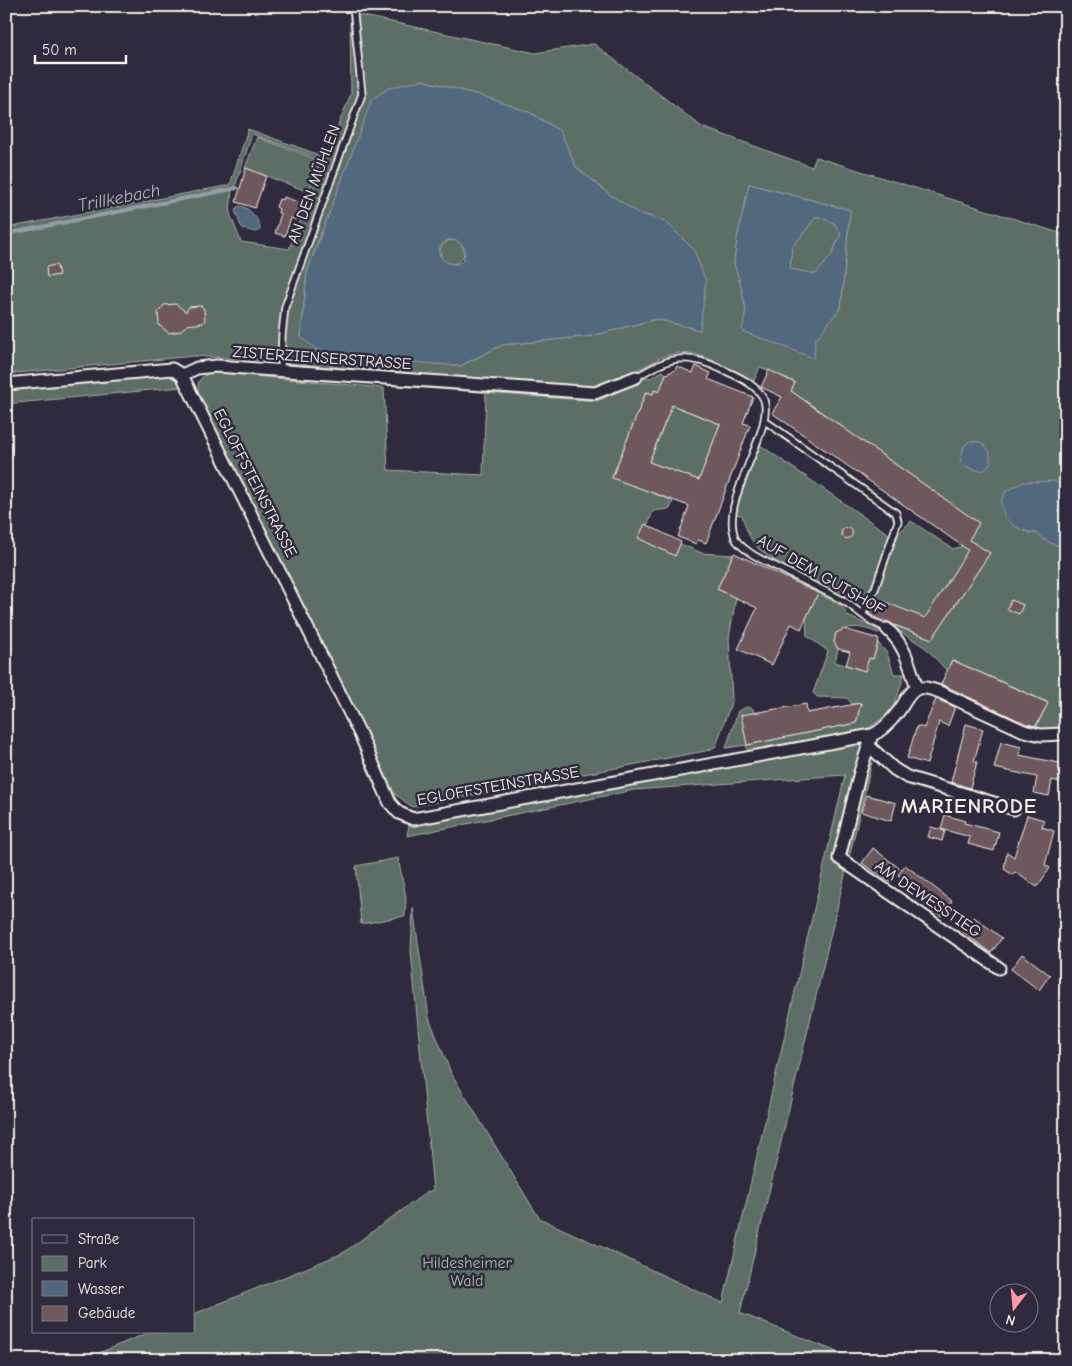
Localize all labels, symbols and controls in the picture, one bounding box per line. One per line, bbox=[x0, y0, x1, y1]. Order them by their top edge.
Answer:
scale bar bbox=[35, 32, 126, 64]
text: 50 m bbox=[42, 41, 77, 59]
street label: AN DEN MÜHLEN bbox=[284, 122, 344, 246]
water label: Trillkebach bbox=[76, 180, 162, 216]
street label: ZISTERZIENSERSTRASSE bbox=[232, 343, 412, 373]
street label: EGLOFFSTEINSTRASSE bbox=[210, 406, 300, 561]
street label: AUF DEM GUTSHOF bbox=[754, 531, 889, 619]
street label: EGLOFFSTEINSTRASSE bbox=[416, 763, 581, 809]
district label: MARIENRODE bbox=[901, 794, 1037, 818]
street label: AM DEWESSTIEG bbox=[871, 857, 985, 941]
legend bbox=[32, 1218, 195, 1334]
text: Straße bbox=[78, 1230, 120, 1248]
text: Park bbox=[78, 1254, 107, 1272]
park label: Hildesheimer Wald bbox=[422, 1254, 512, 1290]
text: Wasser bbox=[78, 1280, 124, 1298]
north arrow bbox=[990, 1284, 1040, 1334]
text: Gebäude bbox=[78, 1304, 136, 1322]
text: N bbox=[1004, 1311, 1017, 1329]

